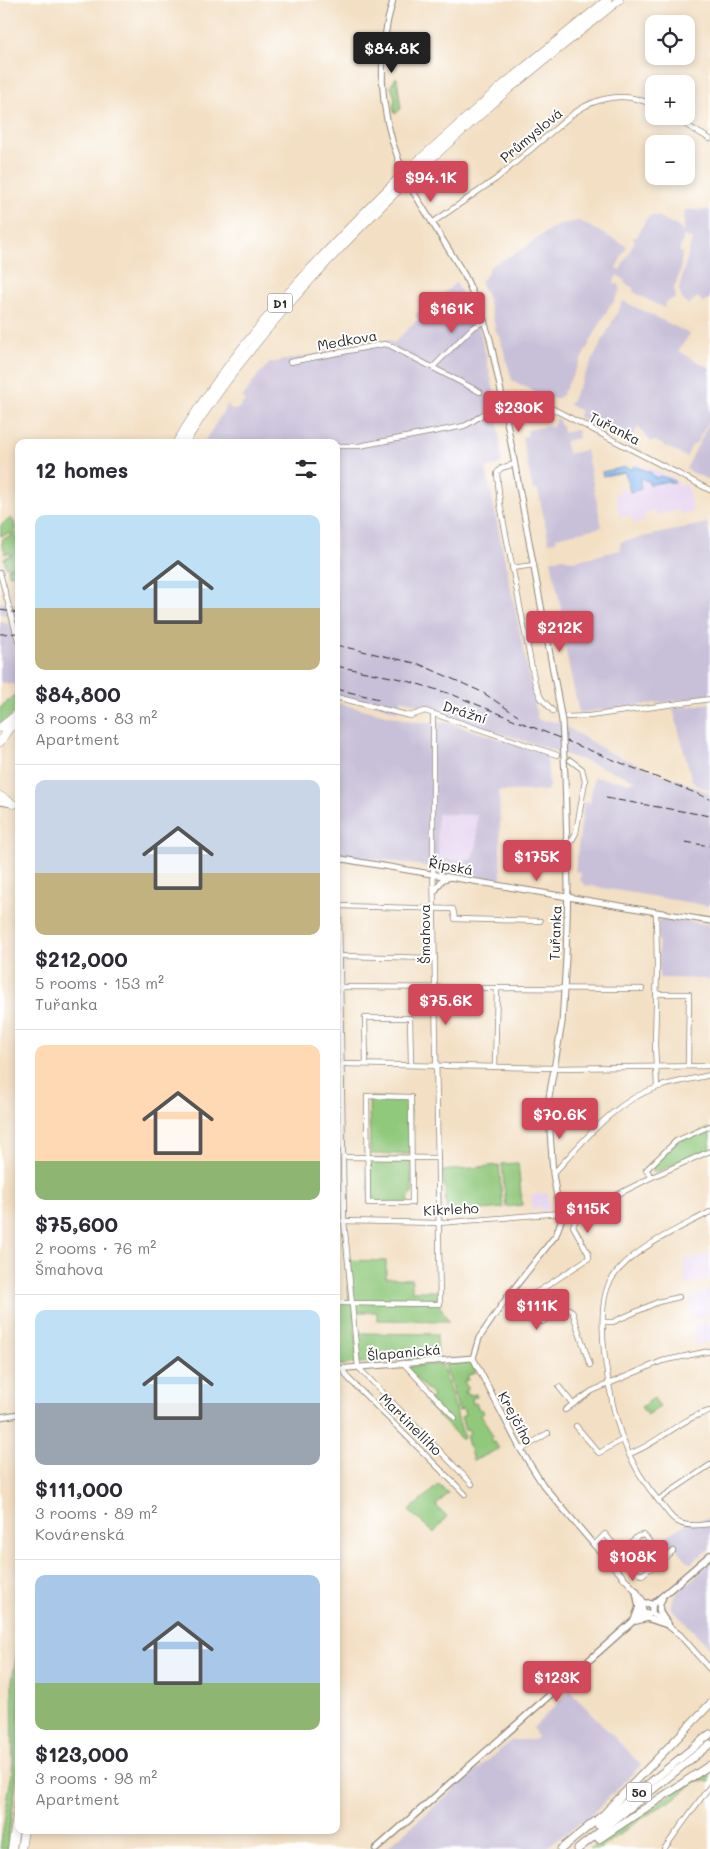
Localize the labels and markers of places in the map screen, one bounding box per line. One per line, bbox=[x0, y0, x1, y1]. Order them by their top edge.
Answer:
pin: $84.8K bbox=[351, 32, 433, 74]
pin: $94.1K bbox=[390, 160, 472, 203]
pin: $161K bbox=[417, 292, 487, 334]
pin: $230K bbox=[484, 390, 554, 433]
pin: $212K bbox=[525, 610, 595, 653]
pin: $175K bbox=[502, 840, 572, 882]
pin: $75.6K bbox=[405, 984, 487, 1026]
pin: $70.6K bbox=[519, 1098, 601, 1140]
pin: $115K bbox=[553, 1192, 623, 1234]
pin: $111K bbox=[502, 1288, 572, 1331]
pin: $108K bbox=[598, 1540, 668, 1582]
pin: $123K bbox=[522, 1660, 592, 1703]

